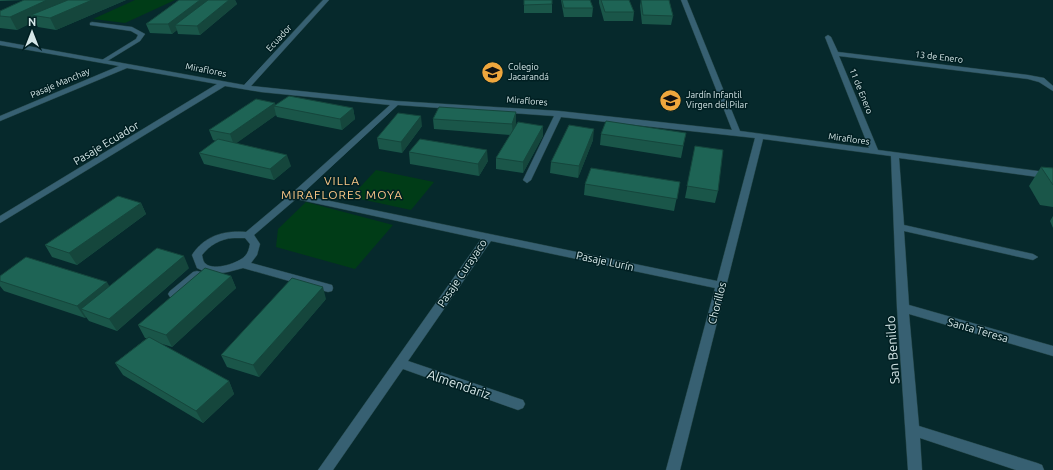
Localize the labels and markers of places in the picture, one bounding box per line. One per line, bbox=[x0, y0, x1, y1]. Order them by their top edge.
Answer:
school or university icon: Colegio Jacarandá bbox=[479, 59, 505, 85]
place label: Colegio Jacarandá bbox=[508, 62, 549, 82]
school or university icon: Jardín Infantil Virgen del Pilar bbox=[657, 87, 683, 113]
place label: Jardín Infantil Virgen del Pilar bbox=[686, 90, 748, 110]

